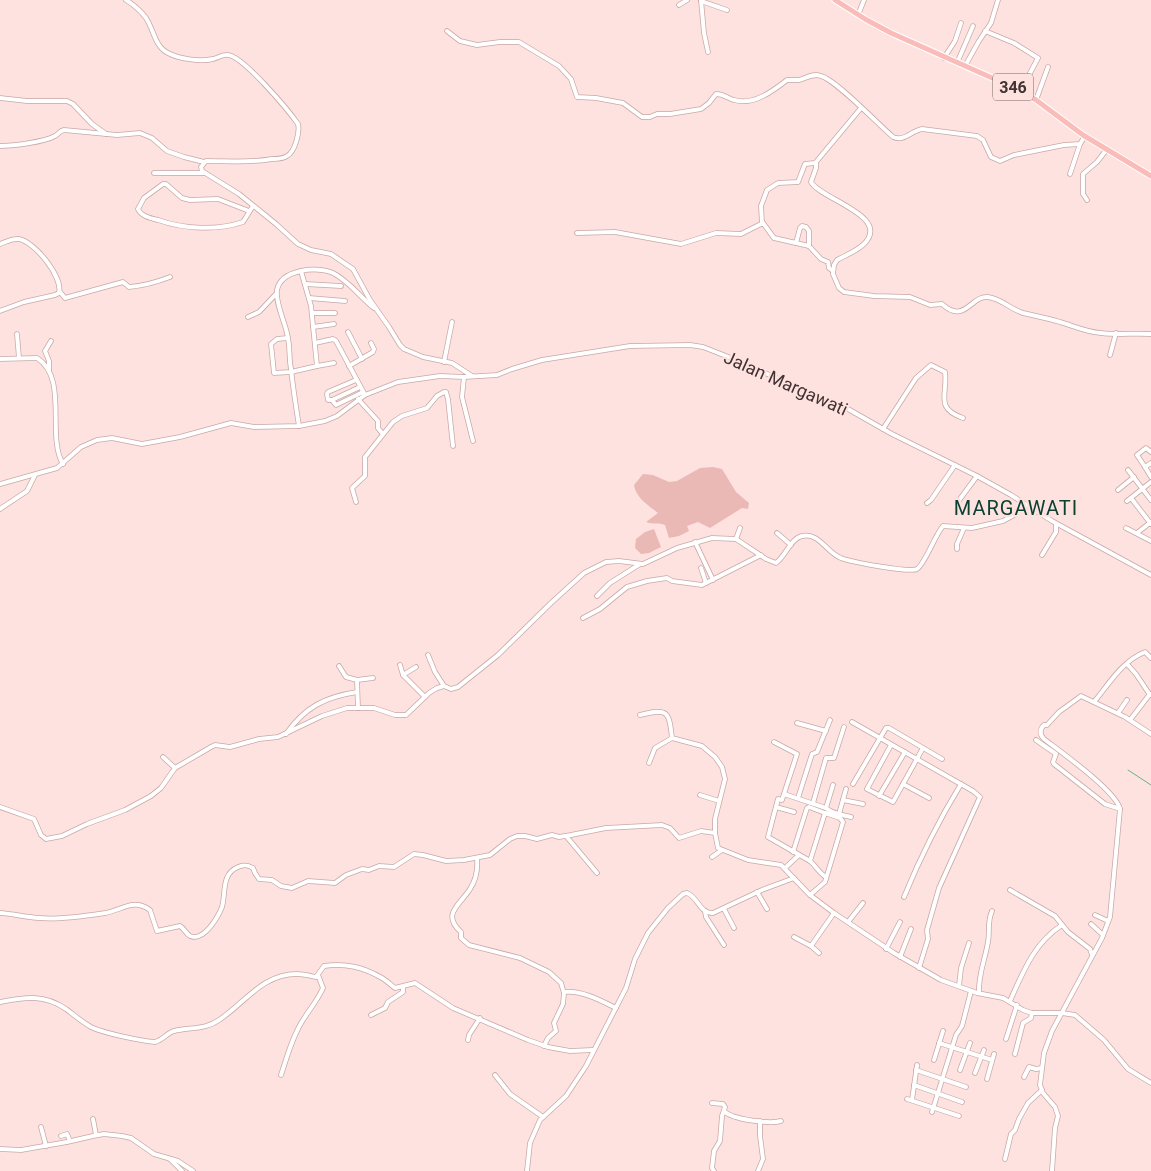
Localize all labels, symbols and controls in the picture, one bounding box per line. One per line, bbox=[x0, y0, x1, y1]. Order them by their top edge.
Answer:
road number: 346 bbox=[993, 74, 1033, 100]
street label: Jalan Margawati bbox=[721, 346, 851, 420]
district label: MARGAWATI bbox=[954, 496, 1078, 520]

